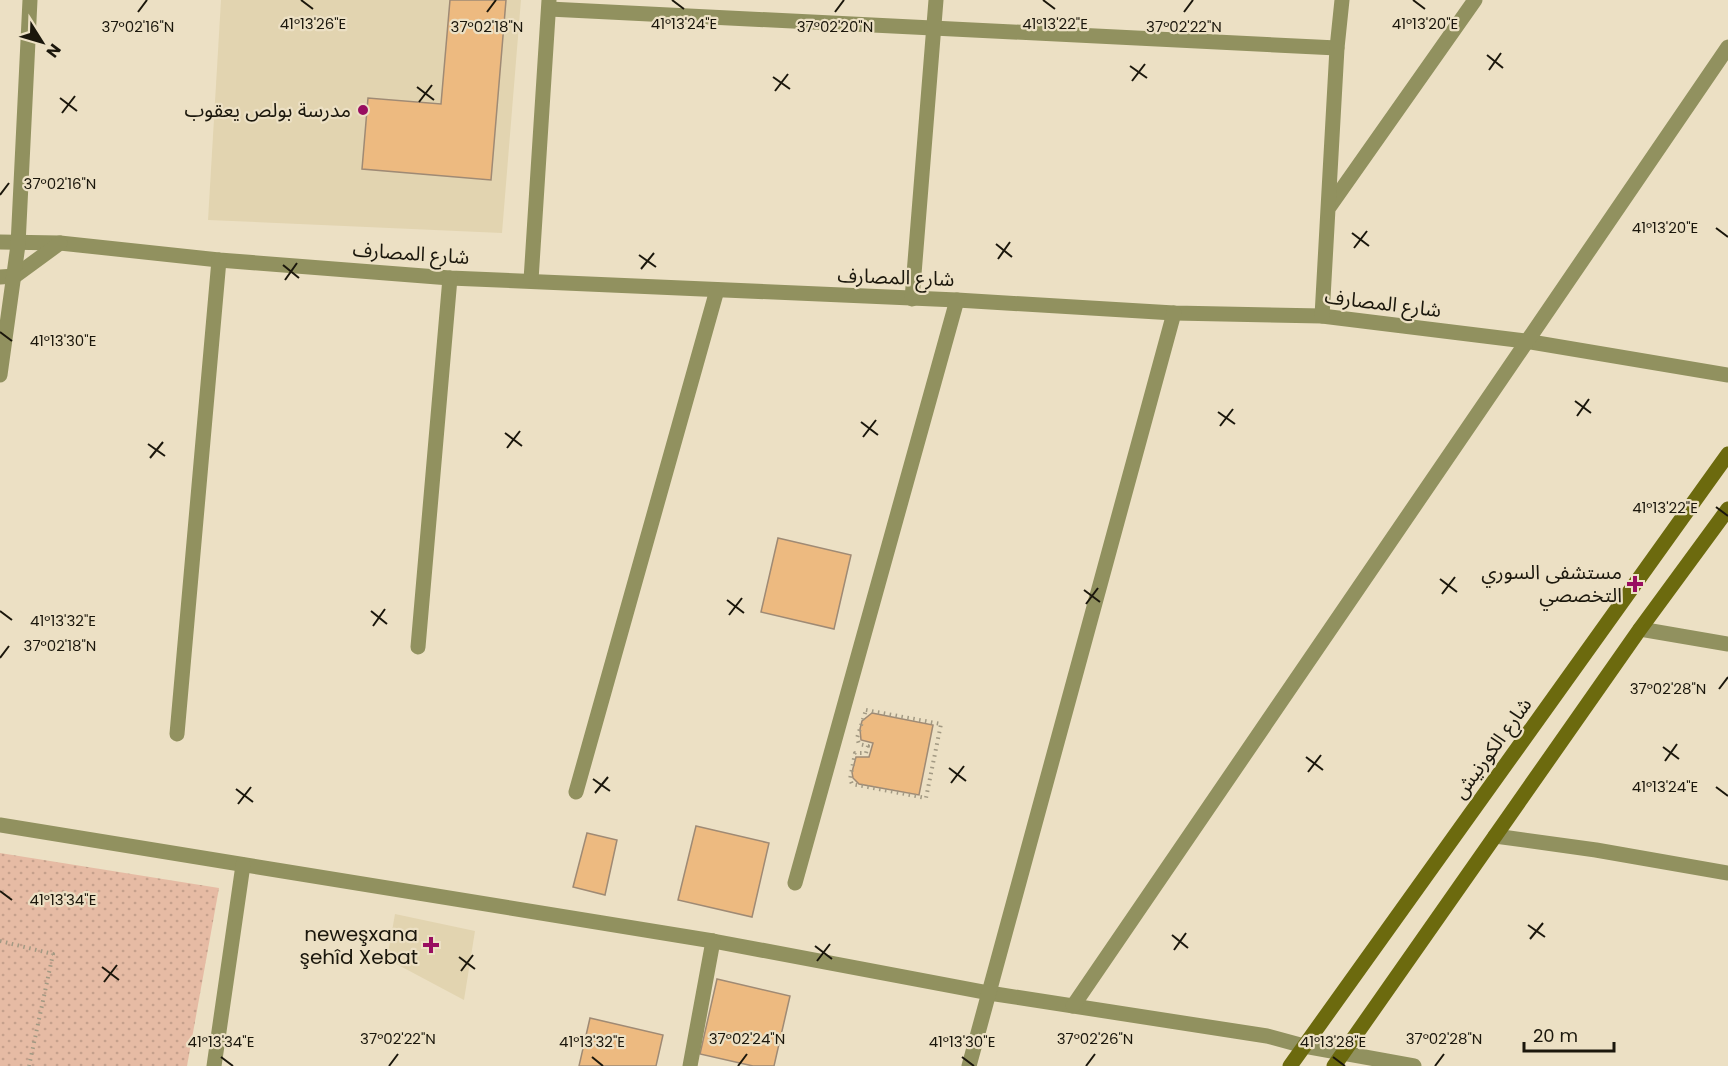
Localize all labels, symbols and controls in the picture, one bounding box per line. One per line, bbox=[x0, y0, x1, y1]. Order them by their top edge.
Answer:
north arrow bbox=[12, 12, 72, 72]
text: 41°13'26"E bbox=[280, 13, 346, 34]
text: 41°13'24"E bbox=[651, 13, 717, 34]
text: 41°13'22"E bbox=[1022, 13, 1088, 34]
text: 41°13'20"E bbox=[1392, 13, 1458, 34]
text: 37°02'16"N bbox=[102, 16, 174, 37]
text: 37°02'18"N bbox=[451, 16, 523, 37]
text: 37°02'20"N bbox=[797, 16, 873, 37]
text: 37°02'22"N bbox=[1146, 16, 1222, 37]
text: N bbox=[41, 39, 66, 62]
place label: مدرسة بولص يعقوب bbox=[184, 96, 351, 124]
marker: مدرسة بولص يعقوب bbox=[356, 103, 370, 117]
text: 37°02'16"N bbox=[24, 173, 96, 194]
text: 41°13'20"E bbox=[1632, 217, 1698, 238]
street label: شارع المصارف bbox=[352, 235, 470, 272]
street label: شارع المصارف bbox=[837, 261, 955, 294]
street label: شارع المصارف bbox=[1323, 282, 1443, 325]
text: 41°13'30"E bbox=[30, 330, 96, 351]
text: 41°13'22"E bbox=[1632, 497, 1698, 518]
place label: مستشفى السوري التخصصي bbox=[1481, 558, 1622, 611]
marker: مستشفى السوري التخصصي bbox=[1626, 575, 1644, 593]
text: 41°13'32"E bbox=[30, 610, 96, 631]
text: 37°02'18"N bbox=[24, 635, 96, 656]
text: 37°02'28"N bbox=[1630, 678, 1706, 699]
street label: شارع الكورنيش bbox=[1446, 692, 1539, 805]
text: 41°13'24"E bbox=[1632, 776, 1698, 797]
text: 41°13'34"E bbox=[30, 889, 96, 910]
place label: neweşxana şehîd Xebat bbox=[299, 920, 418, 971]
marker: neweşxana şehîd Xebat bbox=[422, 936, 440, 954]
scale bar bbox=[1524, 1015, 1614, 1053]
text: 20 m bbox=[1533, 1023, 1578, 1048]
text: 37°02'22"N bbox=[360, 1028, 436, 1049]
text: 37°02'24"N bbox=[709, 1028, 785, 1049]
text: 37°02'26"N bbox=[1057, 1028, 1133, 1049]
text: 37°02'28"N bbox=[1406, 1028, 1482, 1049]
text: 41°13'34"E bbox=[188, 1031, 254, 1052]
text: 41°13'32"E bbox=[559, 1031, 625, 1052]
text: 41°13'30"E bbox=[929, 1031, 995, 1052]
text: 41°13'28"E bbox=[1300, 1031, 1366, 1052]

